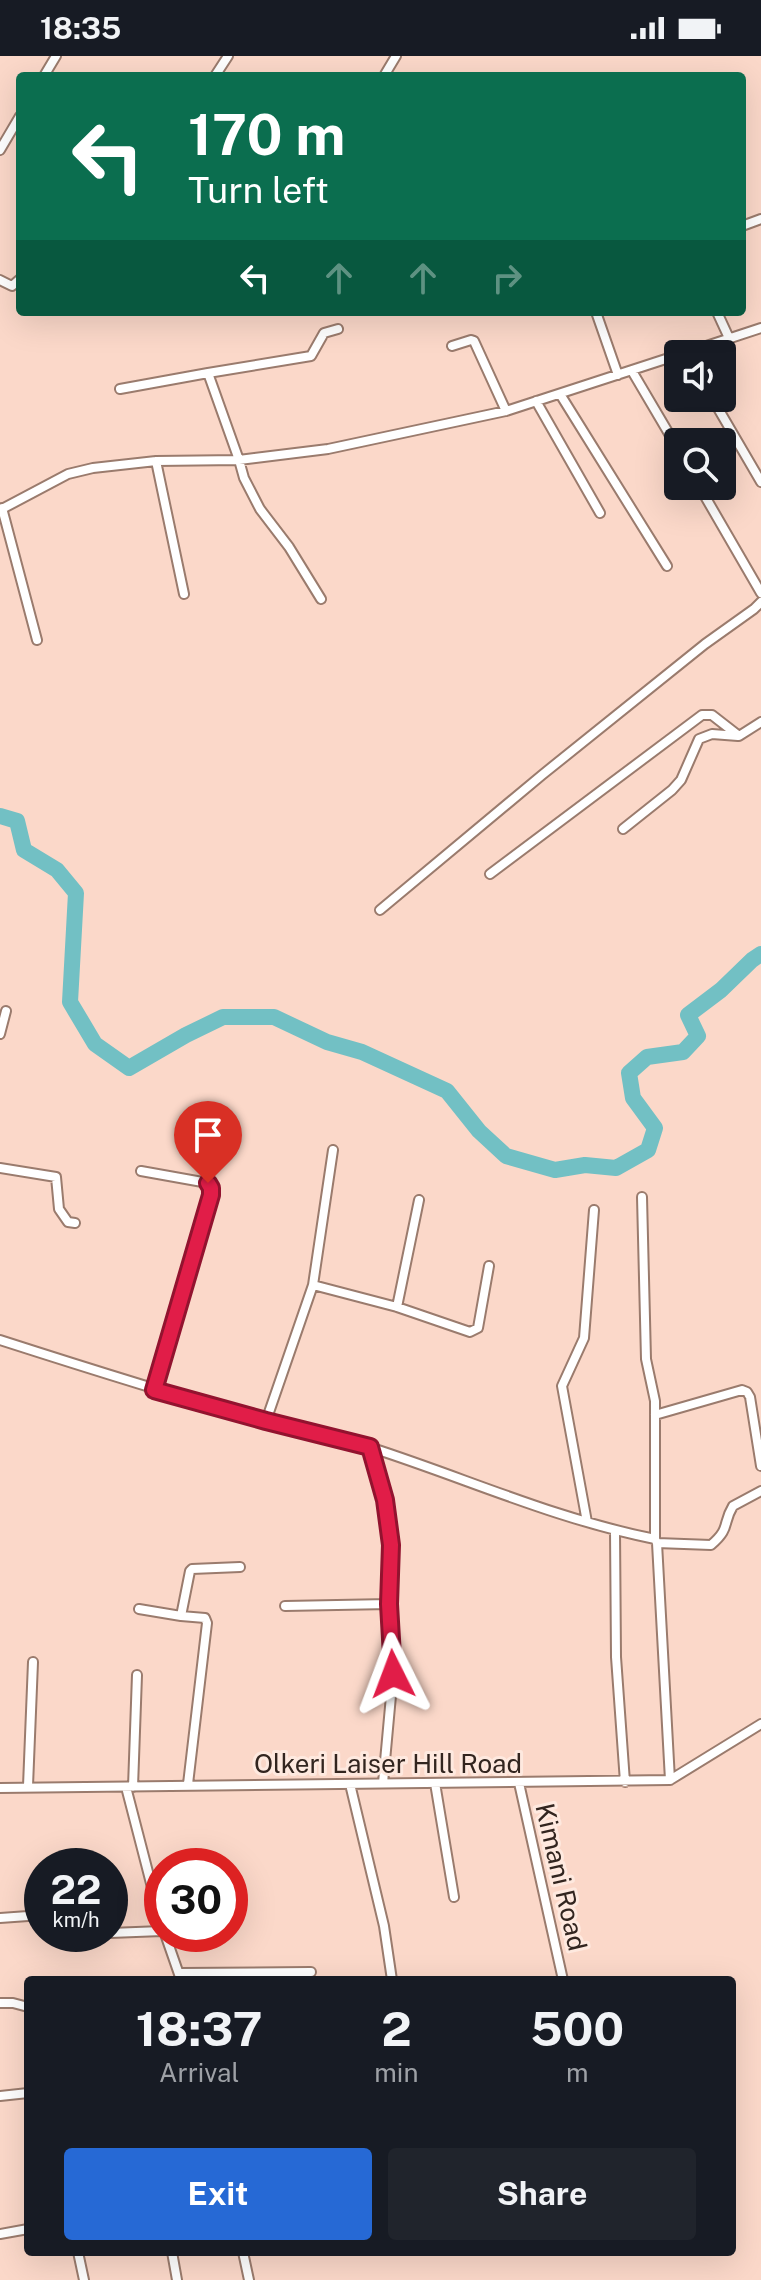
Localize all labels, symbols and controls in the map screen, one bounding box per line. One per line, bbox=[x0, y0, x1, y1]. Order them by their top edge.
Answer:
text: 18:35 bbox=[40, 10, 121, 46]
text: 170 m bbox=[188, 102, 345, 168]
icon: left bbox=[56, 104, 160, 208]
text: Turn left bbox=[188, 169, 329, 211]
icon: left bbox=[233, 256, 277, 300]
icon: ahead bbox=[317, 256, 361, 300]
icon: ahead bbox=[401, 256, 445, 300]
icon: right bbox=[485, 256, 529, 300]
map controls bbox=[664, 340, 736, 500]
button: sound bbox=[664, 340, 736, 412]
button: search bbox=[664, 428, 736, 500]
pin bbox=[174, 1101, 242, 1183]
icon: arrive bbox=[186, 1113, 230, 1157]
position arrow bbox=[351, 1632, 435, 1716]
street label: Olkeri Laiser Hill Road bbox=[254, 1748, 522, 1779]
street label: Kimani Road bbox=[529, 1800, 594, 1954]
speed limit sign: 30 bbox=[144, 1848, 248, 1952]
text: 22 bbox=[51, 1866, 101, 1913]
text: km/h bbox=[52, 1908, 100, 1932]
text: 18:37 bbox=[136, 2000, 263, 2057]
text: 2 bbox=[381, 2000, 412, 2057]
text: 500 bbox=[530, 2000, 624, 2057]
text: Arrival bbox=[159, 2057, 239, 2088]
text: min bbox=[374, 2057, 418, 2088]
text: m bbox=[566, 2057, 588, 2088]
button: Exit bbox=[64, 2148, 372, 2240]
button: Share bbox=[388, 2148, 696, 2240]

